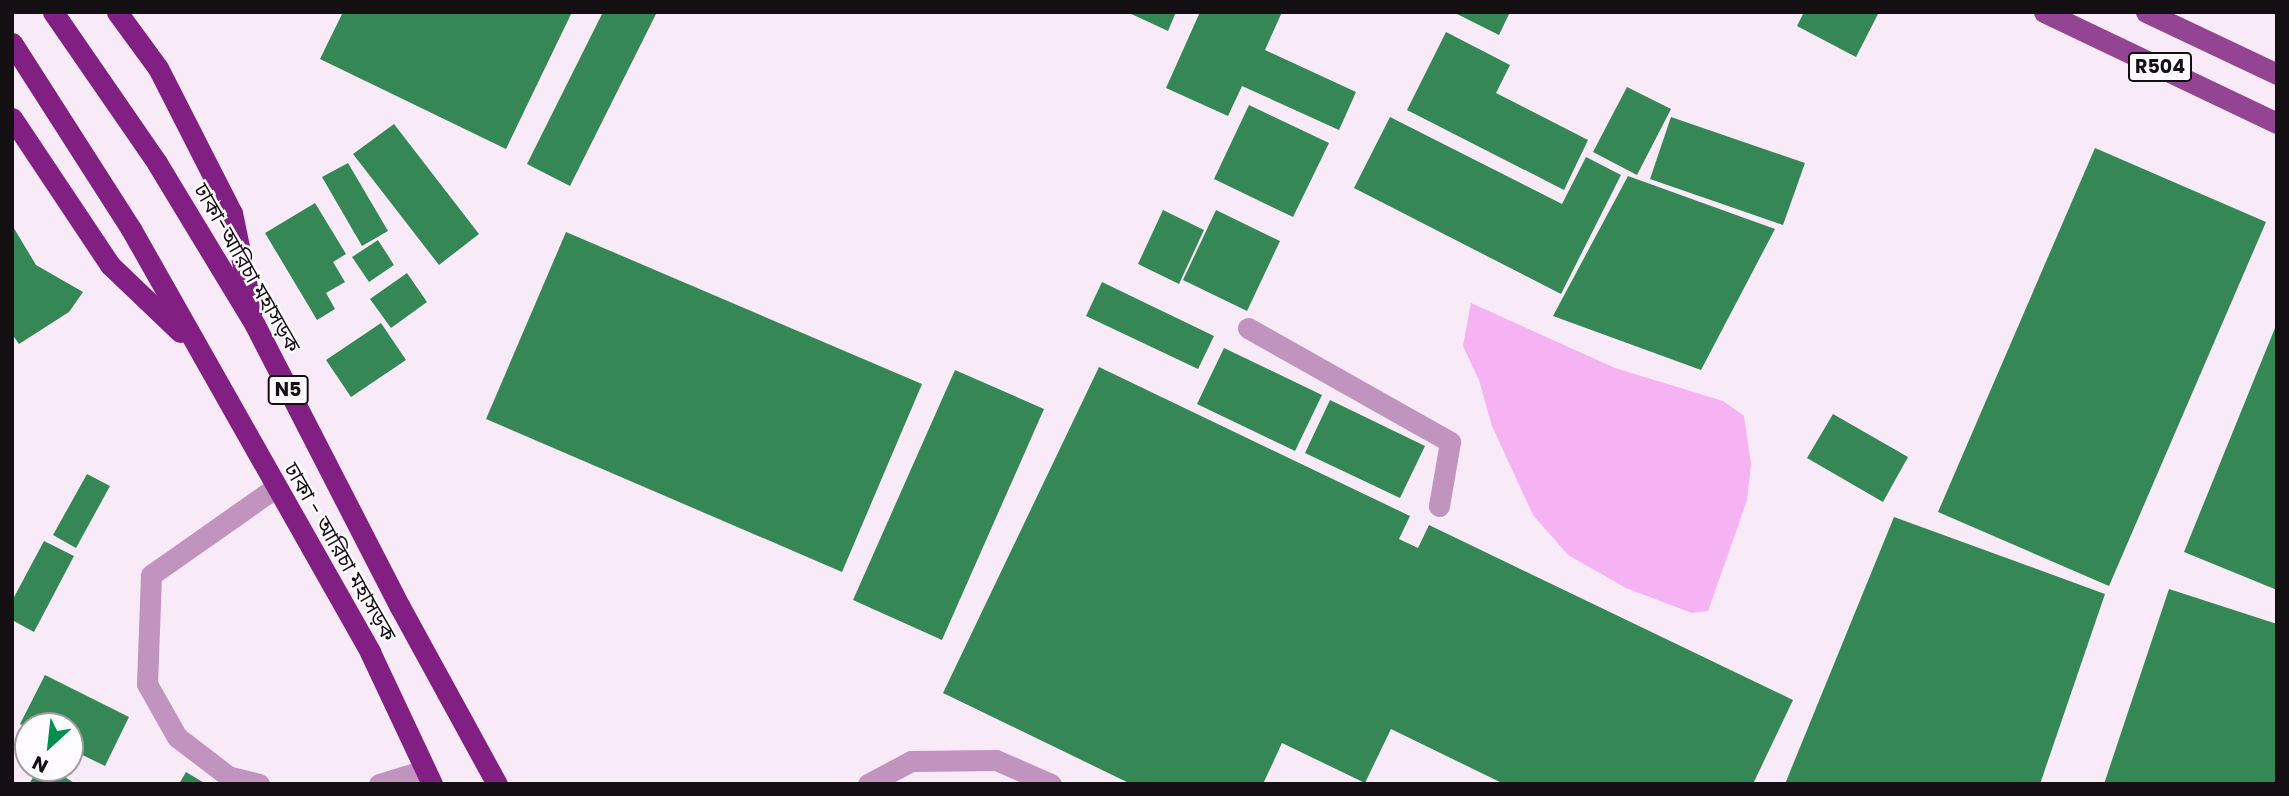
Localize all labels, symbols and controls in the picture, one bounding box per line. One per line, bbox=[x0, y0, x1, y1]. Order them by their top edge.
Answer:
road number: R504 bbox=[2127, 52, 2193, 82]
street label: ঢাকা-আরিচা মহাসড়ক bbox=[188, 179, 306, 357]
road number: N5 bbox=[267, 374, 309, 406]
street label: ঢাকা - আরিচা মহাসড়ক bbox=[279, 458, 401, 646]
north arrow bbox=[14, 712, 84, 782]
text: N bbox=[28, 749, 53, 780]

